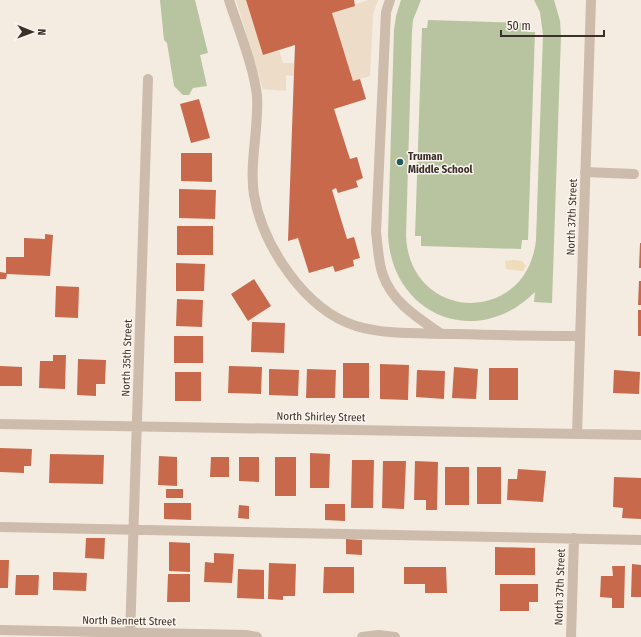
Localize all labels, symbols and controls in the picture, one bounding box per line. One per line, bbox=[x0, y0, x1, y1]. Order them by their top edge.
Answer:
north arrow bbox=[12, 12, 52, 52]
scale bar bbox=[501, 12, 604, 38]
text: 50 m bbox=[507, 19, 531, 33]
text: N bbox=[35, 29, 48, 36]
place label: Truman Middle School bbox=[408, 150, 474, 176]
marker: Truman Middle School bbox=[395, 157, 405, 167]
street label: North 37th Street bbox=[564, 178, 580, 256]
street label: North 35th Street bbox=[119, 319, 135, 397]
street label: North Shirley Street bbox=[276, 410, 366, 424]
street label: North 37th Street bbox=[552, 548, 568, 626]
street label: North Bennett Street bbox=[82, 614, 176, 628]

